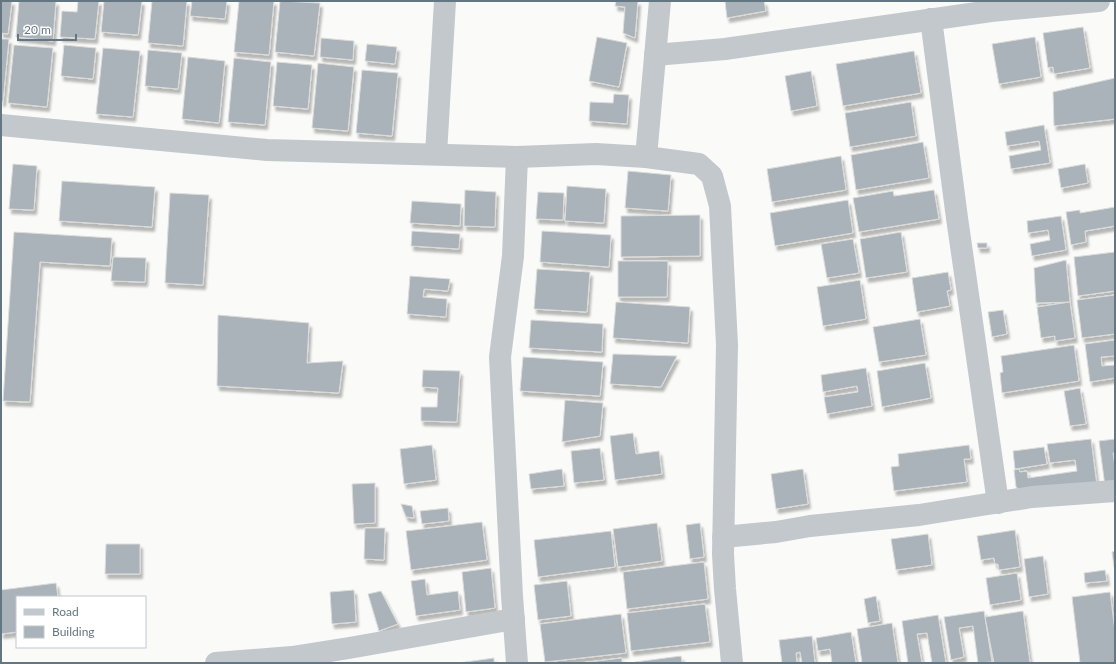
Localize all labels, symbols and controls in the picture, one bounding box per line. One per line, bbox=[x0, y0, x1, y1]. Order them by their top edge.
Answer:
scale bar bbox=[18, 16, 76, 42]
text: 20 m bbox=[24, 22, 51, 37]
legend bbox=[16, 596, 146, 648]
text: Road bbox=[52, 604, 79, 619]
text: Building bbox=[52, 624, 95, 639]

